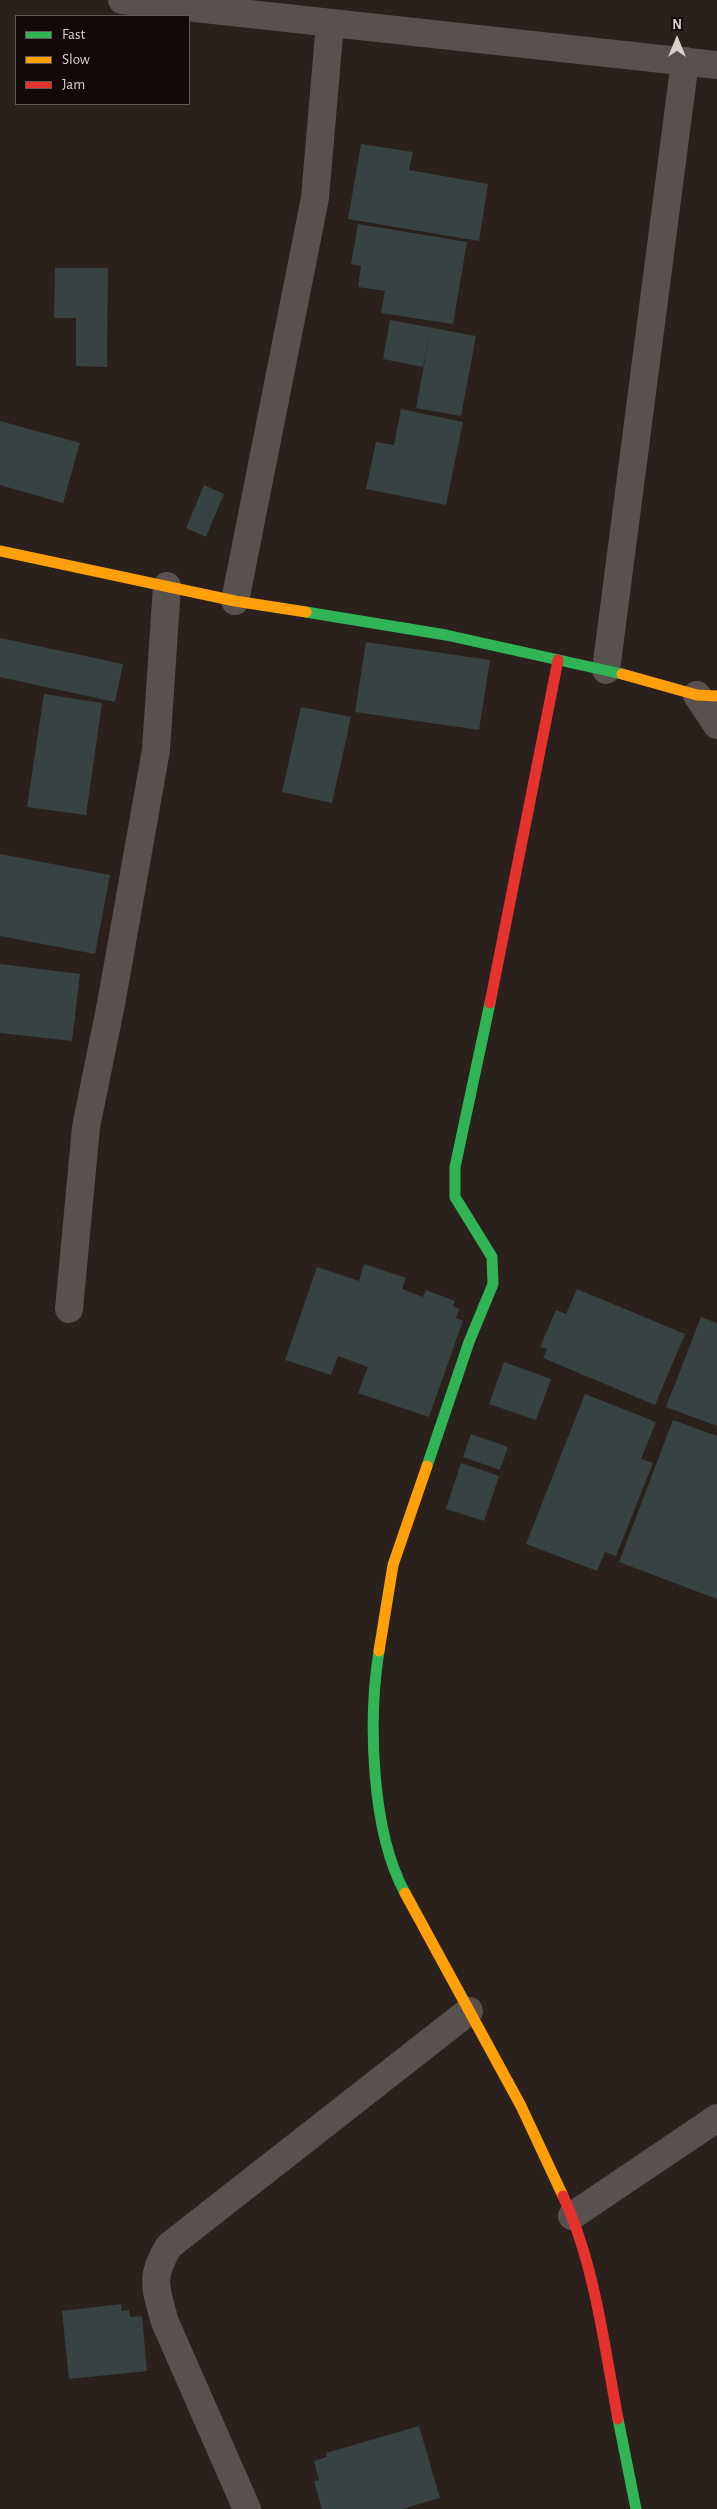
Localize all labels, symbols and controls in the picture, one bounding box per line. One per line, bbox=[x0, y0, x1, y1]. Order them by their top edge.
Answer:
legend bbox=[15, 15, 190, 105]
north arrow bbox=[652, 15, 702, 65]
text: N bbox=[672, 18, 682, 32]
text: Fast bbox=[62, 27, 85, 42]
text: Slow bbox=[62, 52, 90, 67]
text: Jam bbox=[62, 77, 85, 92]

